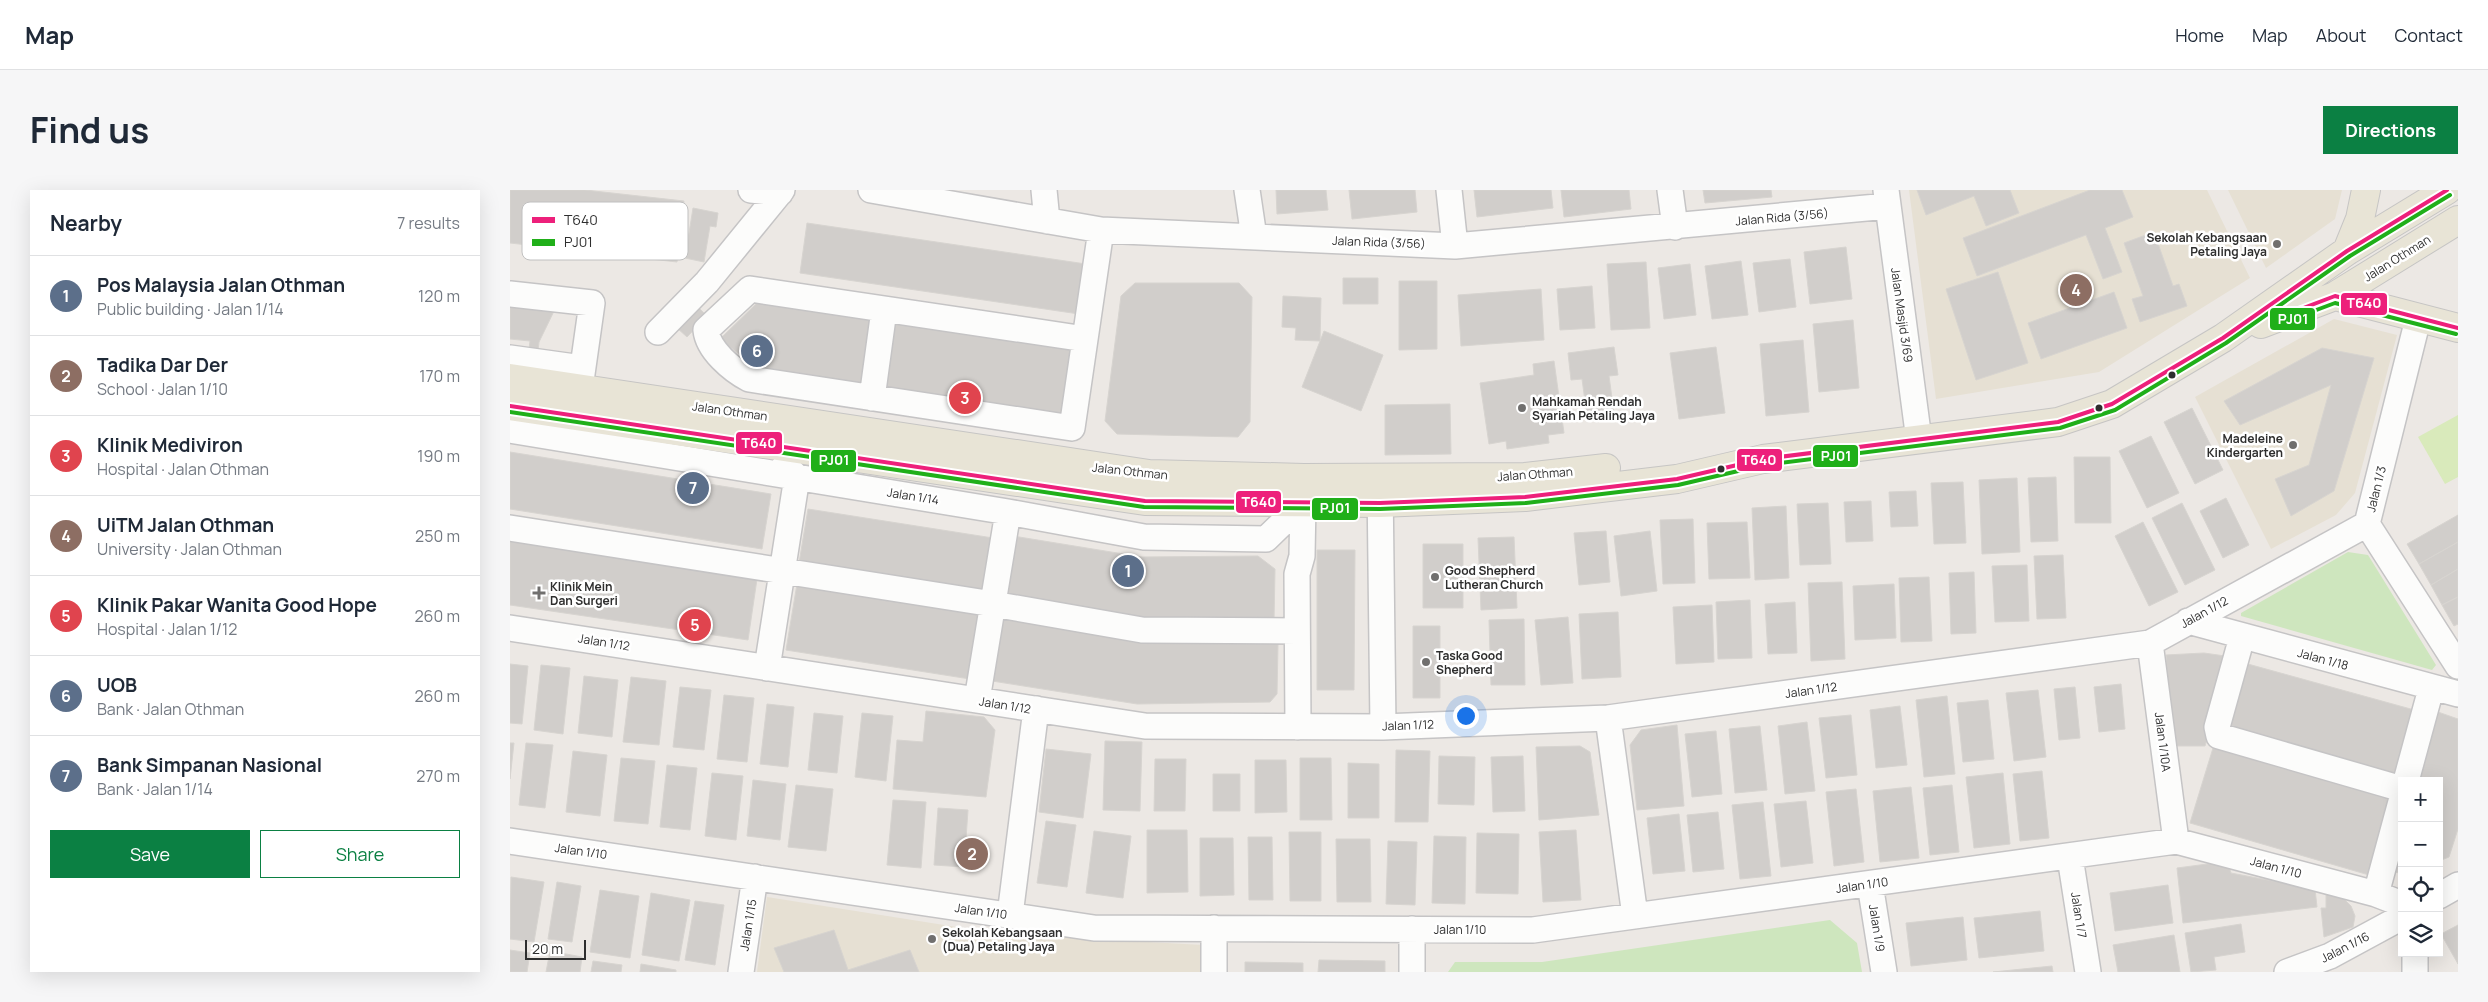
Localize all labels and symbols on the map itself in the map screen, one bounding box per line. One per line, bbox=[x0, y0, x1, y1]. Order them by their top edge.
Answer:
legend bbox=[522, 202, 688, 260]
street label: Jalan Rida (3/56) bbox=[1735, 204, 1829, 230]
text: T640 bbox=[564, 210, 598, 229]
place label: Sekolah Kebangsaan Petaling Jaya bbox=[2146, 229, 2267, 260]
street label: Jalan Othman bbox=[2360, 231, 2434, 285]
text: PJ01 bbox=[564, 232, 593, 251]
street label: Jalan Rida (3/56) bbox=[1332, 232, 1426, 252]
marker: Sekolah Kebangsaan Petaling Jaya bbox=[2271, 238, 2283, 250]
street label: Jalan Masjid 3/69 bbox=[1887, 266, 1917, 364]
pin: 4 bbox=[2060, 271, 2092, 309]
line badge: T640 bbox=[2340, 292, 2388, 316]
text: T640 bbox=[2347, 293, 2381, 312]
line badge: PJ01 bbox=[2269, 307, 2316, 331]
text: PJ01 bbox=[2278, 309, 2308, 328]
pin: 6 bbox=[741, 332, 773, 370]
unlabelled marker bbox=[2167, 370, 2177, 380]
pin: 3 bbox=[949, 379, 981, 417]
place label: Mahkamah Rendah Syariah Petaling Jaya bbox=[1532, 393, 1655, 424]
street label: Jalan Othman bbox=[691, 397, 769, 425]
marker: Mahkamah Rendah Syariah Petaling Jaya bbox=[1516, 402, 1528, 414]
unlabelled marker bbox=[2094, 403, 2104, 413]
place label: Madeleine Kindergarten bbox=[2207, 430, 2283, 461]
line badge: T640 bbox=[735, 431, 783, 455]
text: T640 bbox=[742, 433, 776, 452]
marker: Madeleine Kindergarten bbox=[2287, 439, 2299, 451]
line badge: PJ01 bbox=[1812, 444, 1859, 468]
text: PJ01 bbox=[1821, 446, 1851, 465]
line badge: T640 bbox=[1736, 448, 1783, 472]
line badge: PJ01 bbox=[810, 449, 857, 473]
text: PJ01 bbox=[819, 450, 849, 469]
text: T640 bbox=[1742, 450, 1776, 469]
street label: Jalan Othman bbox=[1091, 459, 1169, 483]
street label: Jalan Othman bbox=[1497, 463, 1573, 485]
unlabelled marker bbox=[1716, 464, 1726, 474]
street label: Jalan 1/3 bbox=[2362, 464, 2390, 514]
pin: 7 bbox=[677, 469, 709, 507]
street label: Jalan 1/14 bbox=[886, 484, 940, 508]
line badge: T640 bbox=[1235, 490, 1282, 514]
text: T640 bbox=[1242, 492, 1276, 511]
line badge: PJ01 bbox=[1311, 497, 1359, 521]
text: PJ01 bbox=[1320, 498, 1350, 517]
pin: 1 bbox=[1112, 552, 1144, 590]
place label: Good Shepherd Lutheran Church bbox=[1445, 562, 1543, 593]
marker: Good Shepherd Lutheran Church bbox=[1429, 571, 1441, 583]
place label: Klinik Mein Dan Surgeri bbox=[550, 578, 618, 609]
marker: Klinik Mein Dan Surgeri bbox=[532, 586, 546, 600]
street label: Jalan 1/12 bbox=[2177, 592, 2231, 632]
pin: 5 bbox=[679, 606, 711, 644]
street label: Jalan 1/12 bbox=[577, 630, 631, 654]
street label: Jalan 1/18 bbox=[2296, 644, 2350, 674]
place label: Taska Good Shepherd bbox=[1436, 647, 1503, 678]
marker: Taska Good Shepherd bbox=[1420, 656, 1432, 668]
street label: Jalan 1/12 bbox=[1784, 678, 1838, 702]
street label: Jalan 1/12 bbox=[978, 693, 1032, 717]
your location bbox=[1453, 703, 1479, 729]
street label: Jalan 1/10A bbox=[2151, 711, 2175, 773]
street label: Jalan 1/12 bbox=[1382, 716, 1434, 734]
pin: 2 bbox=[956, 835, 988, 873]
street label: Jalan 1/10 bbox=[554, 839, 608, 863]
street label: Jalan 1/10 bbox=[2248, 852, 2304, 882]
street label: Jalan 1/10 bbox=[1835, 873, 1889, 897]
street label: Jalan 1/7 bbox=[2067, 891, 2091, 939]
street label: Jalan 1/15 bbox=[736, 898, 760, 952]
street label: Jalan 1/10 bbox=[954, 899, 1008, 923]
street label: Jalan 1/9 bbox=[1865, 903, 1889, 953]
street label: Jalan 1/10 bbox=[1434, 921, 1486, 938]
place label: Sekolah Kebangsaan (Dua) Petaling Jaya bbox=[942, 924, 1063, 955]
street label: Jalan 1/16 bbox=[2318, 927, 2372, 967]
marker: Sekolah Kebangsaan (Dua) Petaling Jaya bbox=[926, 933, 938, 945]
scale bar bbox=[525, 937, 586, 960]

